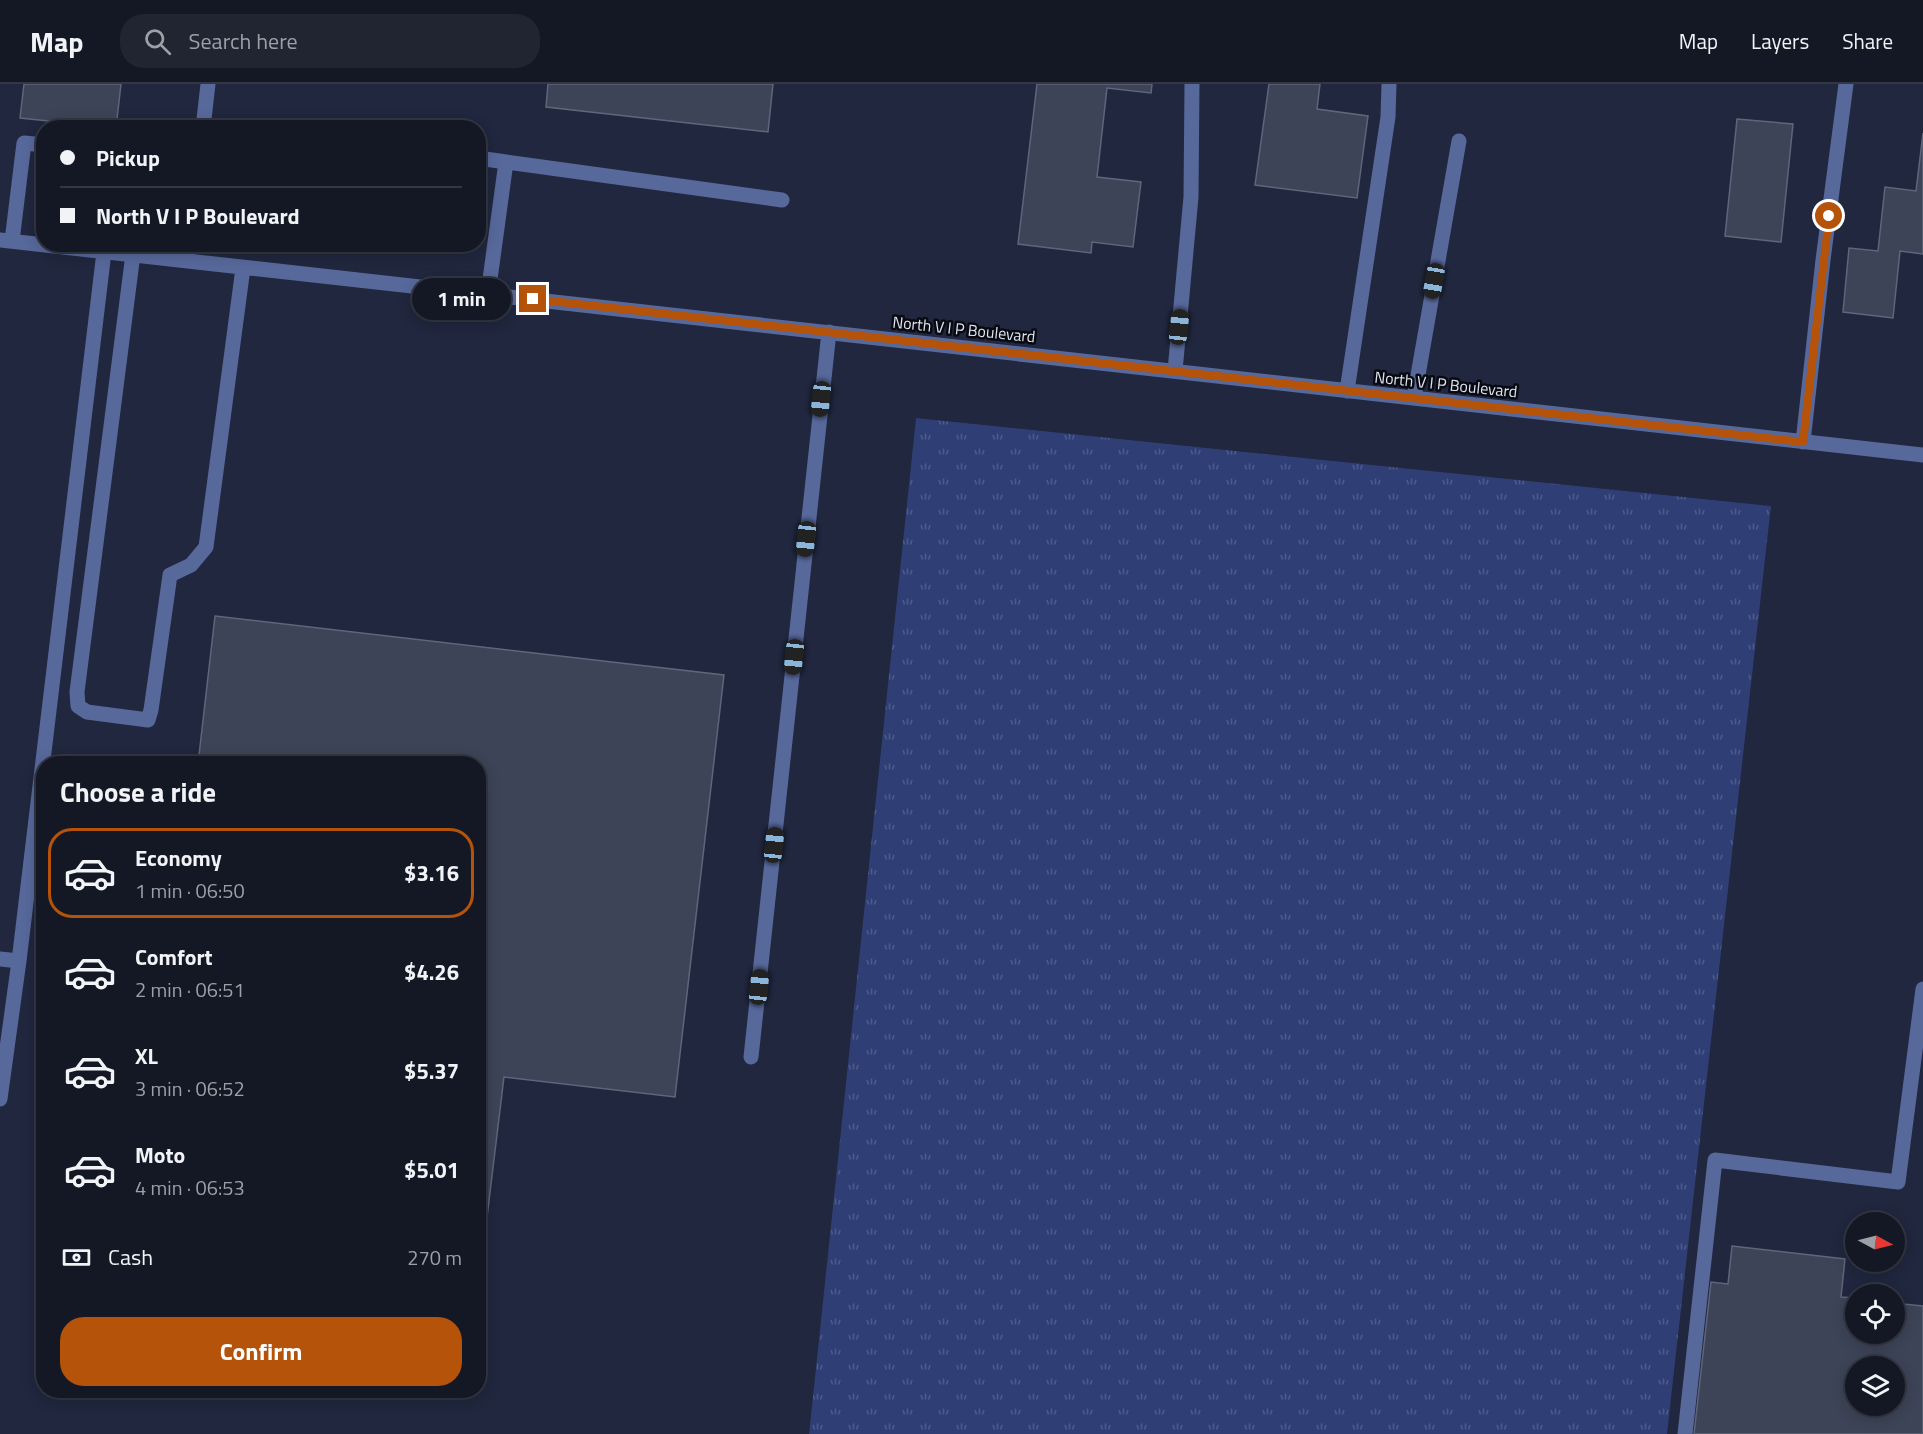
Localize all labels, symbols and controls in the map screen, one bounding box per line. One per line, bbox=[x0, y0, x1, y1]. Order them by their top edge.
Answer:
search box bbox=[120, 14, 540, 68]
text: Map bbox=[30, 20, 84, 63]
text: Search here bbox=[189, 24, 298, 58]
icon: search bbox=[141, 25, 174, 58]
text: Map bbox=[1679, 25, 1718, 57]
text: Layers bbox=[1751, 25, 1809, 57]
text: Share bbox=[1842, 25, 1893, 57]
text: Pickup bbox=[96, 141, 160, 175]
text: North V I P Boulevard bbox=[96, 199, 300, 233]
route start bbox=[1815, 202, 1842, 229]
car bbox=[1422, 262, 1446, 300]
callout: 1 min bbox=[413, 278, 512, 320]
text: 1 min bbox=[437, 283, 486, 314]
route end bbox=[519, 285, 546, 312]
car bbox=[1168, 308, 1190, 346]
street label: North V I P Boulevard bbox=[891, 310, 1037, 348]
street label: North V I P Boulevard bbox=[1373, 365, 1519, 403]
car bbox=[810, 380, 832, 418]
car bbox=[795, 520, 817, 558]
car bbox=[783, 638, 805, 676]
text: Choose a ride bbox=[60, 771, 216, 812]
car bbox=[763, 826, 785, 864]
text: Economy bbox=[135, 841, 222, 875]
icon: car bbox=[63, 846, 117, 900]
text: $3.16 bbox=[404, 856, 459, 890]
text: 1 min · 06:50 bbox=[135, 875, 245, 906]
text: Comfort bbox=[135, 940, 213, 974]
icon: car bbox=[63, 945, 117, 999]
text: $4.26 bbox=[404, 955, 459, 989]
car bbox=[748, 968, 770, 1006]
text: 2 min · 06:51 bbox=[135, 974, 245, 1005]
text: XL bbox=[135, 1039, 158, 1073]
icon: car bbox=[63, 1044, 117, 1098]
text: $5.37 bbox=[404, 1054, 459, 1088]
text: 3 min · 06:52 bbox=[135, 1073, 245, 1104]
text: Moto bbox=[135, 1138, 185, 1172]
icon: car bbox=[63, 1143, 117, 1197]
text: $5.01 bbox=[404, 1153, 459, 1187]
text: 4 min · 06:53 bbox=[135, 1172, 245, 1203]
north arrow bbox=[1845, 1212, 1905, 1272]
map controls bbox=[1845, 1212, 1905, 1416]
text: Cash bbox=[108, 1240, 153, 1274]
icon: cash bbox=[60, 1241, 93, 1274]
text: 270 m bbox=[407, 1242, 462, 1273]
button: locate bbox=[1845, 1284, 1905, 1344]
button: Confirm bbox=[60, 1317, 462, 1386]
button: layers bbox=[1845, 1356, 1905, 1416]

